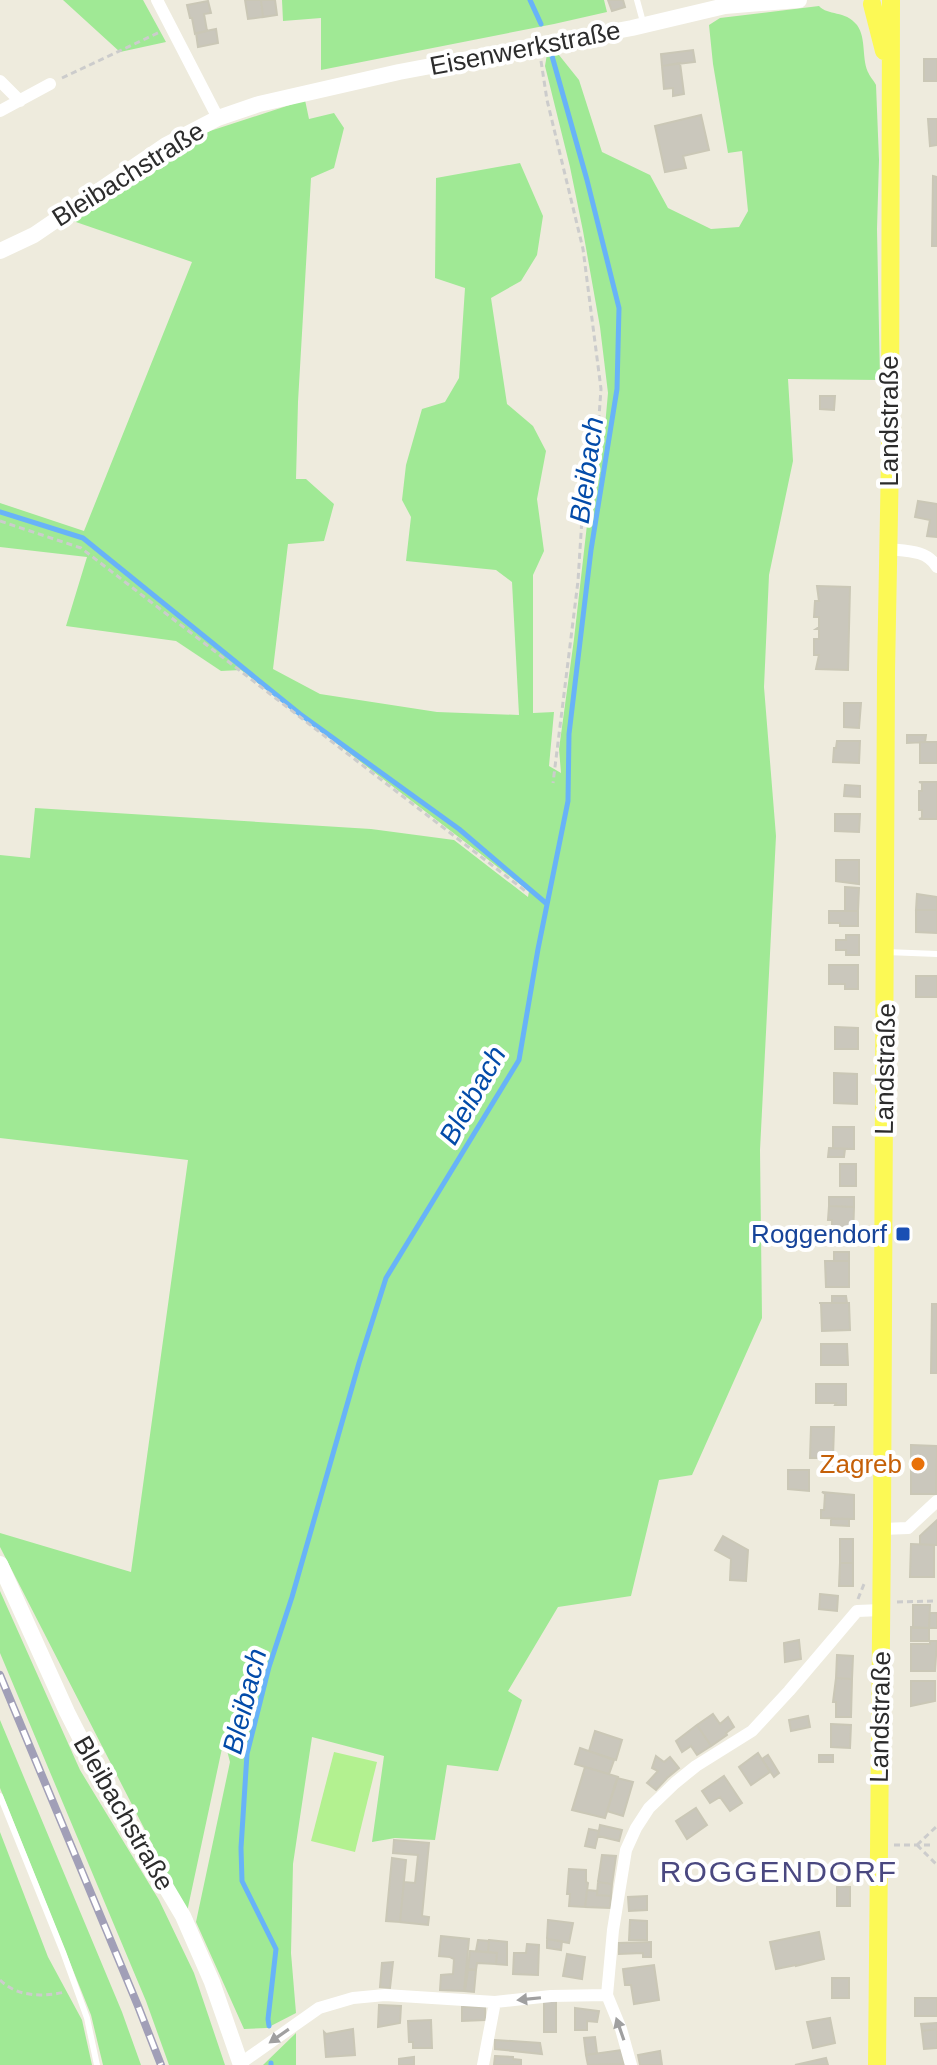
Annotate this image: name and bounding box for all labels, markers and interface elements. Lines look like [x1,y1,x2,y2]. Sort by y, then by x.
street label: Eisenwerkstraße [427,15,623,81]
street label: Bleibachstraße [47,115,209,233]
street label: Landstraße [874,355,904,487]
water label: Bleibach [564,415,609,525]
street label: Landstraße [869,1003,901,1135]
water label: Bleibach [433,1041,512,1150]
place label: Roggendorf [751,1219,888,1249]
marker: Roggendorf [894,1225,912,1243]
place label: Zagreb [820,1449,902,1479]
marker: Zagreb [909,1455,927,1473]
water label: Bleibach [216,1645,273,1757]
street label: Landstraße [864,1651,896,1783]
street label: Bleibachstraße [68,1730,180,1896]
district label: ROGGENDORF [660,1855,898,1888]
one-way arrow [516,1992,541,2005]
one-way arrow [614,2017,626,2041]
one-way arrow [269,2028,290,2043]

